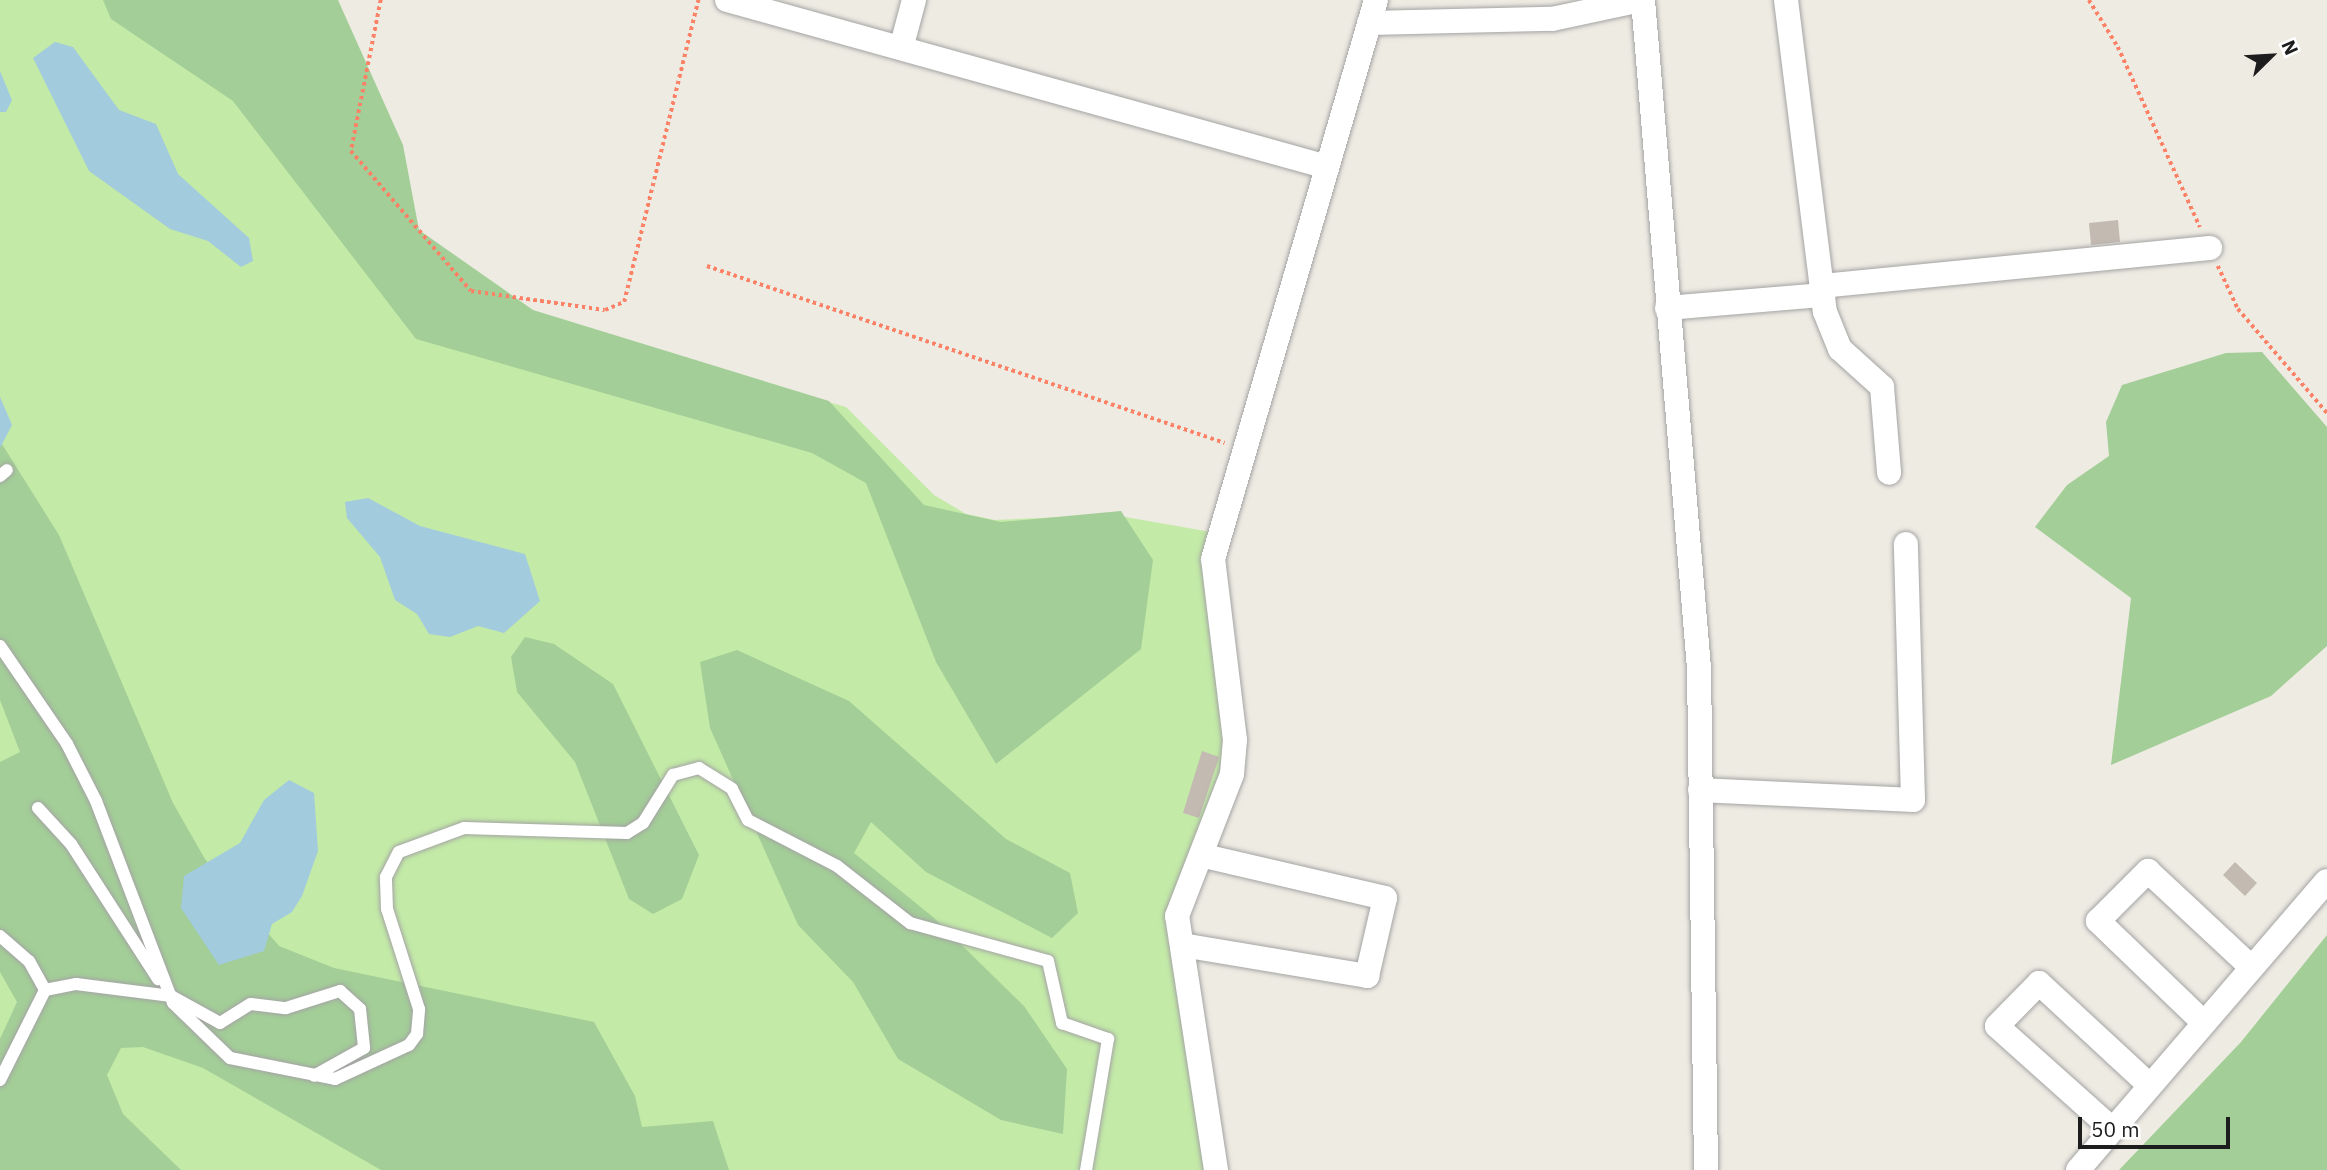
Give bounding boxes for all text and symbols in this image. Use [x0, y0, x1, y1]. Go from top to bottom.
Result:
north arrow [2236, 21, 2306, 91]
text: N [2276, 36, 2304, 59]
scale bar [2082, 1104, 2234, 1148]
text: 50 m [2091, 1115, 2140, 1143]

